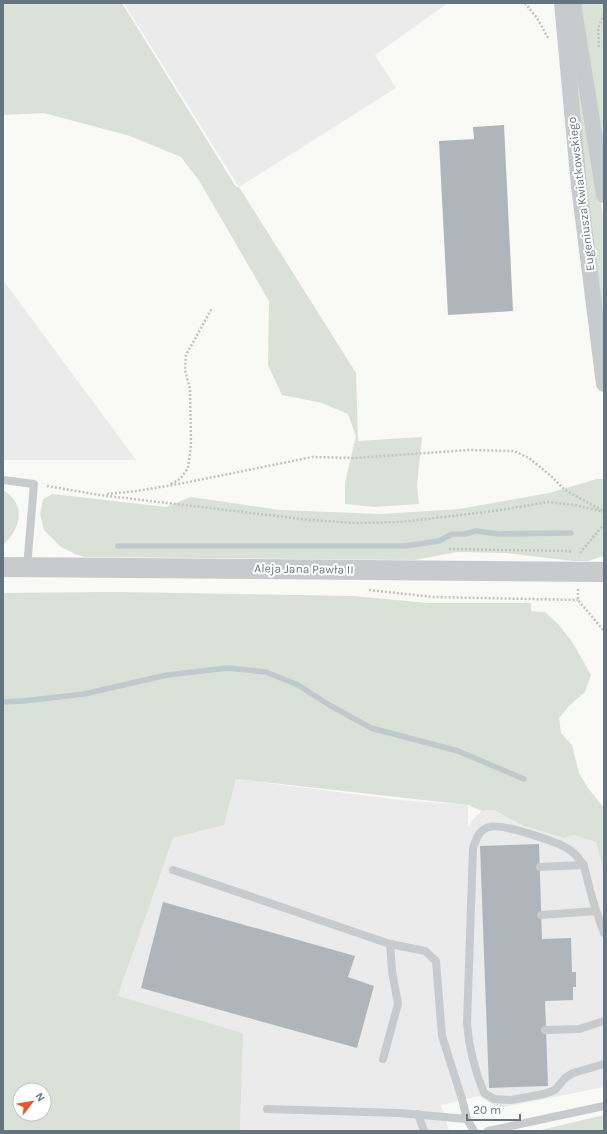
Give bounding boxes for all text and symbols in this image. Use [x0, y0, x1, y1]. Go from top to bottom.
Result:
street label: Eugeniusza Kwiatkowskiego [565, 116, 597, 272]
street label: Aleja Jana Pawła II [254, 561, 354, 577]
north arrow [12, 1082, 52, 1122]
text: N [33, 1090, 48, 1104]
scale bar [467, 1096, 520, 1122]
text: 20 m [473, 1103, 501, 1117]

